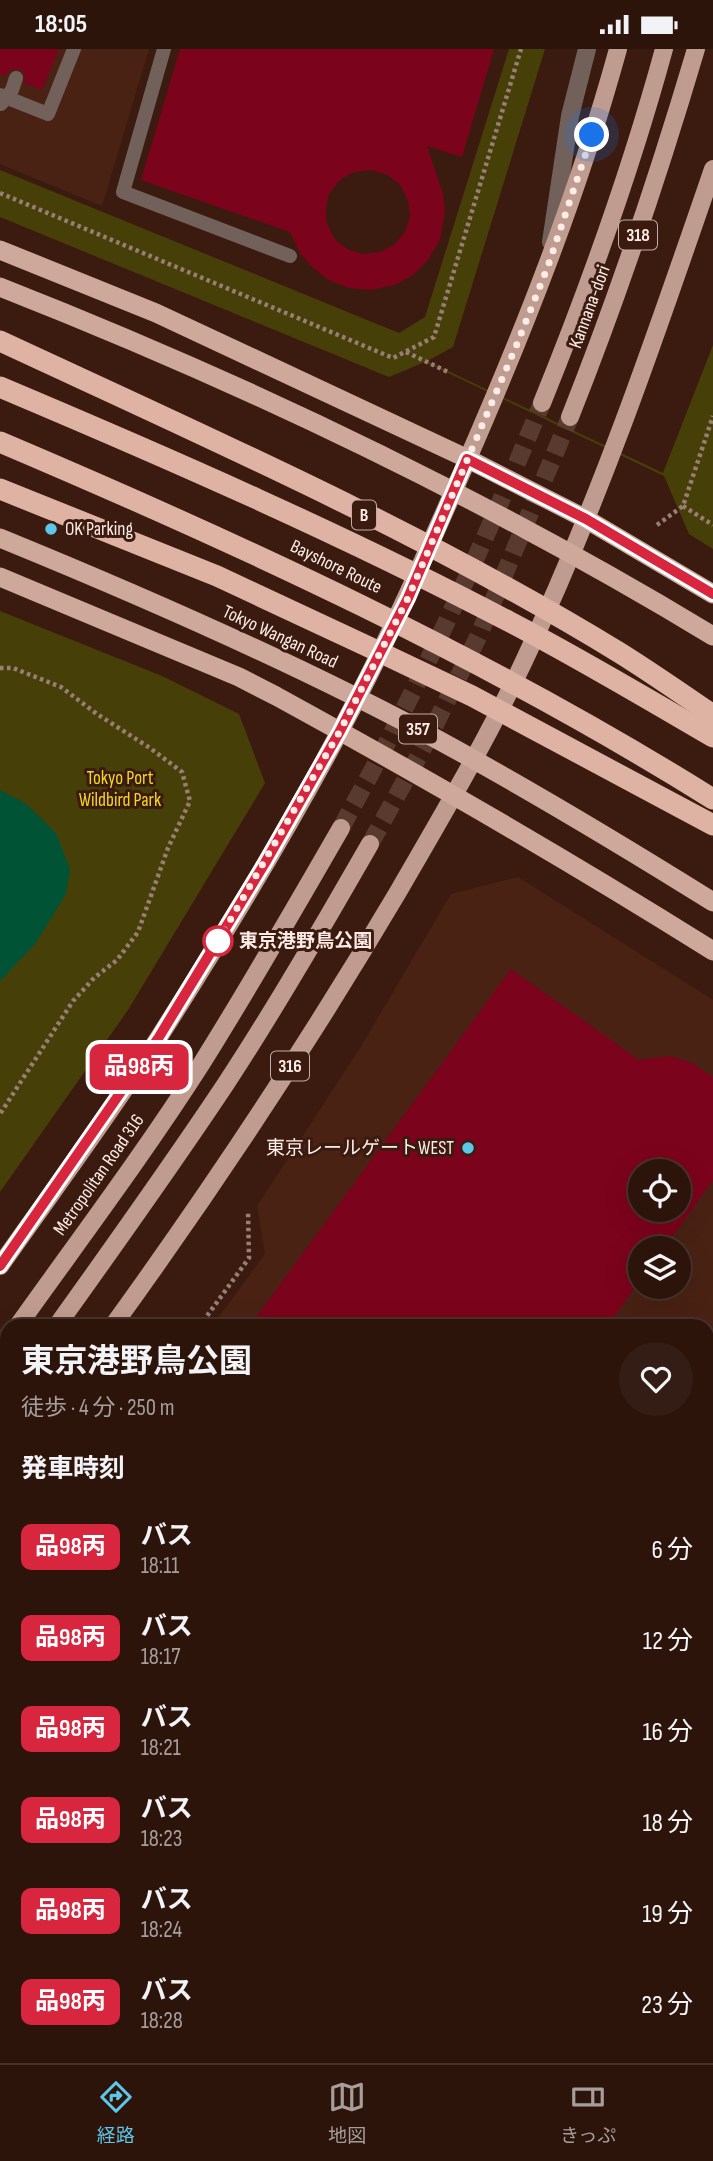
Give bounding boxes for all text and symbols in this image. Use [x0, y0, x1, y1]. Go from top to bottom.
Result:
text: 18:05 [35, 9, 87, 40]
your location [574, 117, 609, 152]
road number: 318 [619, 221, 657, 250]
street label: Kannana-dori [564, 262, 616, 352]
road number: B [352, 501, 376, 529]
place label: OK Parking [65, 518, 133, 541]
marker: OK Parking [43, 521, 59, 537]
street label: Bayshore Route [286, 535, 386, 599]
street label: Tokyo Wangan Road [219, 600, 341, 674]
road number: 357 [399, 715, 437, 743]
park label: Tokyo Port Wildbird Park [79, 767, 162, 812]
marker: 東京港野鳥公園 [203, 926, 233, 956]
place label: 東京港野鳥公園 [239, 930, 372, 953]
line badge: 品98丙 [90, 1044, 188, 1090]
road number: 316 [271, 1051, 309, 1081]
text: 品98丙 [104, 1052, 174, 1081]
street label: Metropolitan Road 316 [49, 1110, 149, 1240]
place label: 東京レールゲートWEST [266, 1137, 454, 1160]
marker: 東京レールゲートWEST [460, 1140, 476, 1156]
map controls [628, 1159, 691, 1299]
button: locate [628, 1159, 691, 1222]
button: layers [628, 1236, 691, 1299]
text: 東京港野鳥公園 [21, 1342, 252, 1382]
button: heart [619, 1342, 693, 1416]
text: 徒歩 · 4 分 · 250 m [21, 1394, 174, 1422]
text: 発車時刻 [21, 1454, 125, 1485]
text: バス [141, 1521, 193, 1552]
text: 品98丙 [35, 1532, 106, 1561]
text: 6 分 [651, 1535, 693, 1566]
text: 18:11 [141, 1552, 179, 1580]
text: バス [141, 1612, 193, 1643]
text: 品98丙 [35, 1623, 106, 1652]
text: 12 分 [643, 1626, 693, 1657]
text: 18:17 [141, 1643, 180, 1671]
text: バス [141, 1703, 193, 1734]
text: 品98丙 [35, 1714, 106, 1743]
text: 16 分 [642, 1717, 693, 1748]
text: 18:21 [141, 1734, 181, 1762]
text: バス [141, 1794, 193, 1825]
text: 品98丙 [35, 1805, 106, 1834]
text: 18 分 [642, 1808, 693, 1839]
text: 18:23 [141, 1825, 182, 1853]
text: バス [141, 1885, 193, 1916]
text: 品98丙 [35, 1896, 106, 1925]
text: 19 分 [642, 1899, 693, 1930]
text: 18:24 [141, 1916, 182, 1944]
text: バス [141, 1976, 193, 2007]
text: 品98丙 [35, 1987, 106, 2016]
text: 23 分 [641, 1990, 693, 2021]
text: 18:28 [141, 2007, 183, 2035]
tab: 経路 [97, 2078, 135, 2148]
tab: 地図 [328, 2078, 366, 2148]
tab: きっぷ [560, 2078, 616, 2148]

